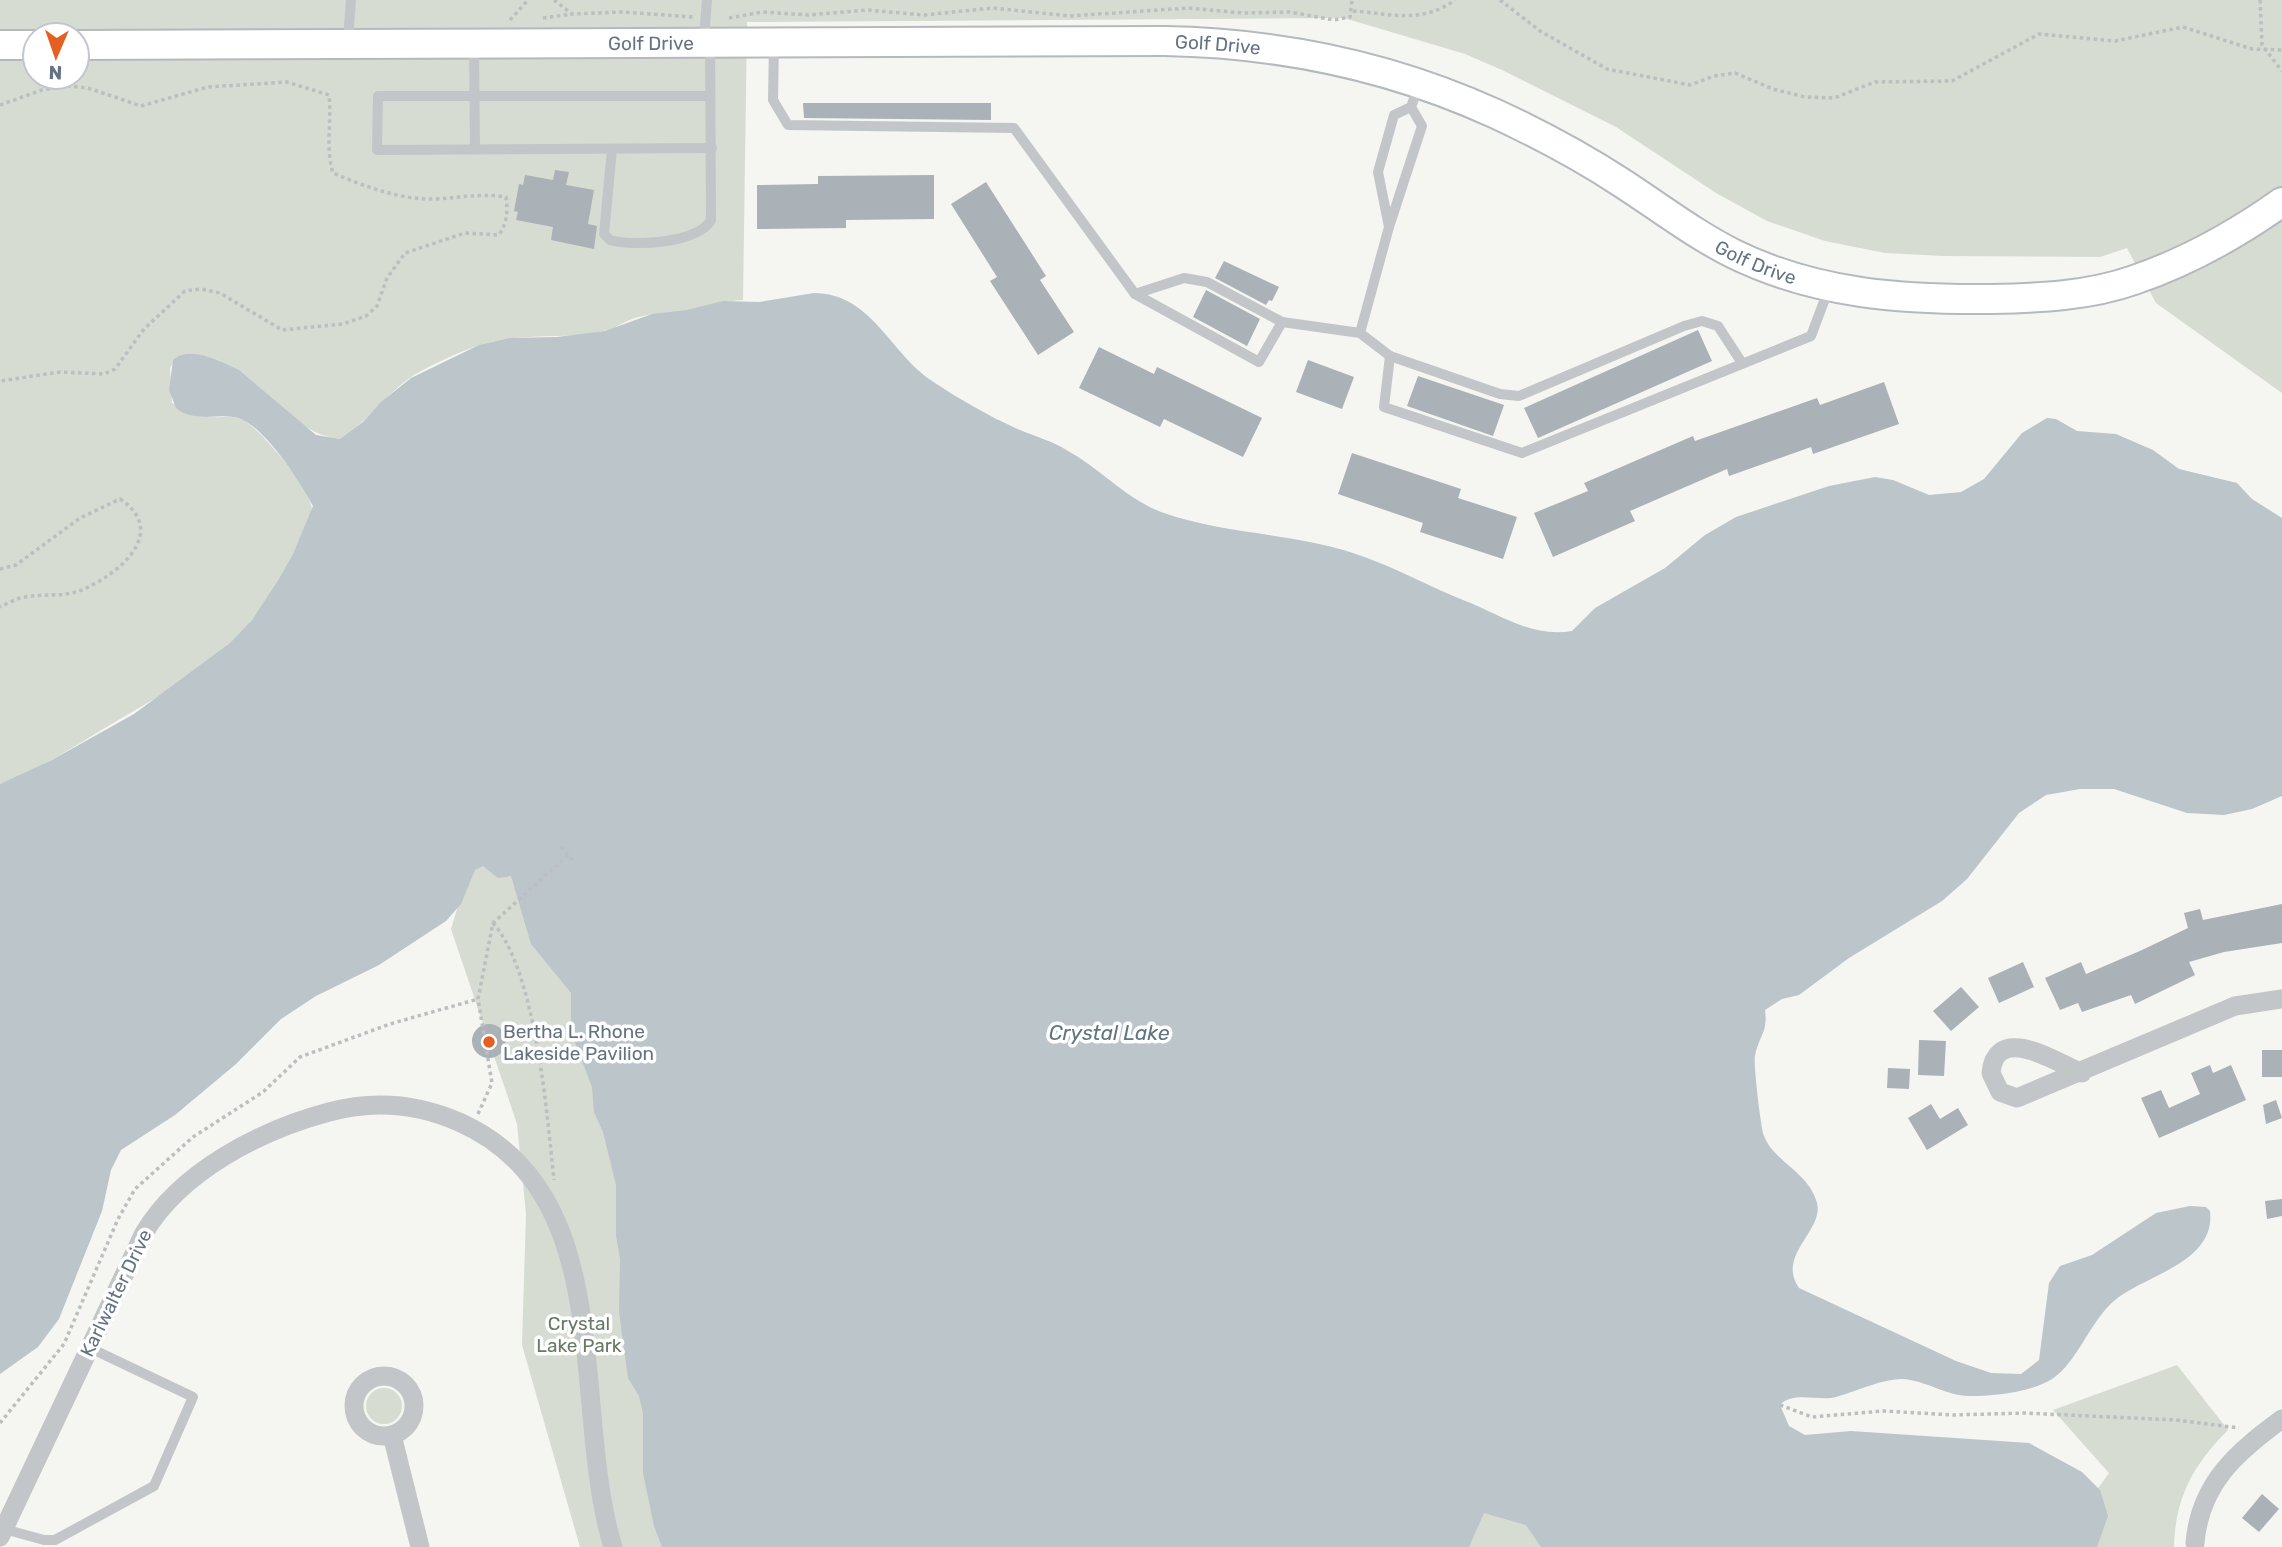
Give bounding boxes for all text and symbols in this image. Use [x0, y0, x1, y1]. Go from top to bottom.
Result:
north arrow [21, 21, 91, 91]
street label: Golf Drive [1175, 30, 1262, 59]
street label: Golf Drive [608, 31, 694, 55]
text: N [48, 61, 63, 84]
street label: Golf Drive [1711, 235, 1799, 289]
place label: Bertha L. Rhone Lakeside Pavilion [503, 1020, 654, 1065]
water label: Crystal Lake [1049, 1020, 1170, 1045]
marker: Bertha L. Rhone Lakeside Pavilion [481, 1034, 497, 1050]
street label: Karlwalter Drive [75, 1226, 157, 1360]
park label: Crystal Lake Park [536, 1312, 622, 1357]

